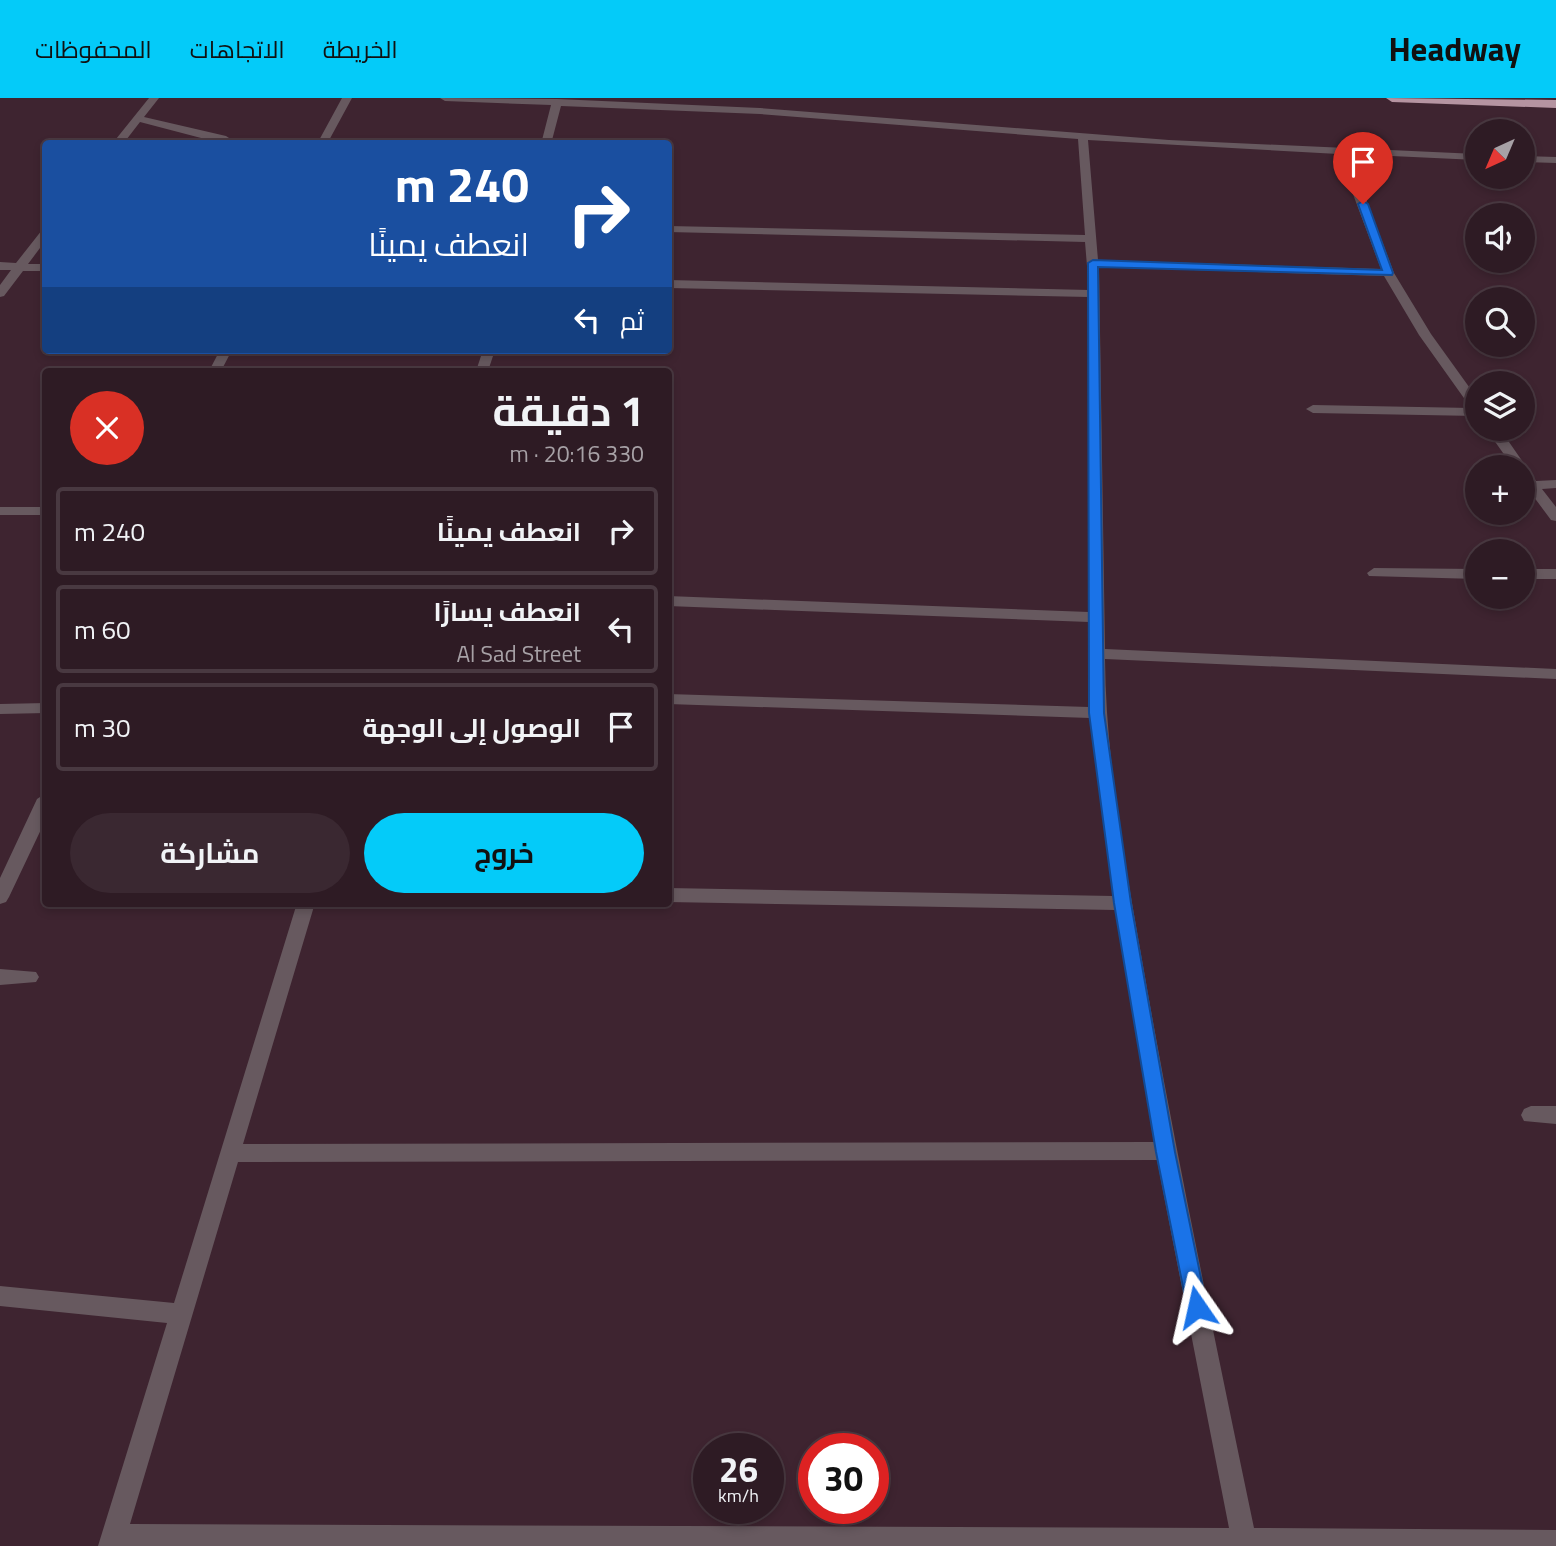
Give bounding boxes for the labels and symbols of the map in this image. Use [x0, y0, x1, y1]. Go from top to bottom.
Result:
north arrow [1465, 119, 1535, 189]
pin [1333, 132, 1393, 204]
position arrow [1160, 1270, 1234, 1344]
speed limit sign: 30 [798, 1433, 889, 1524]

